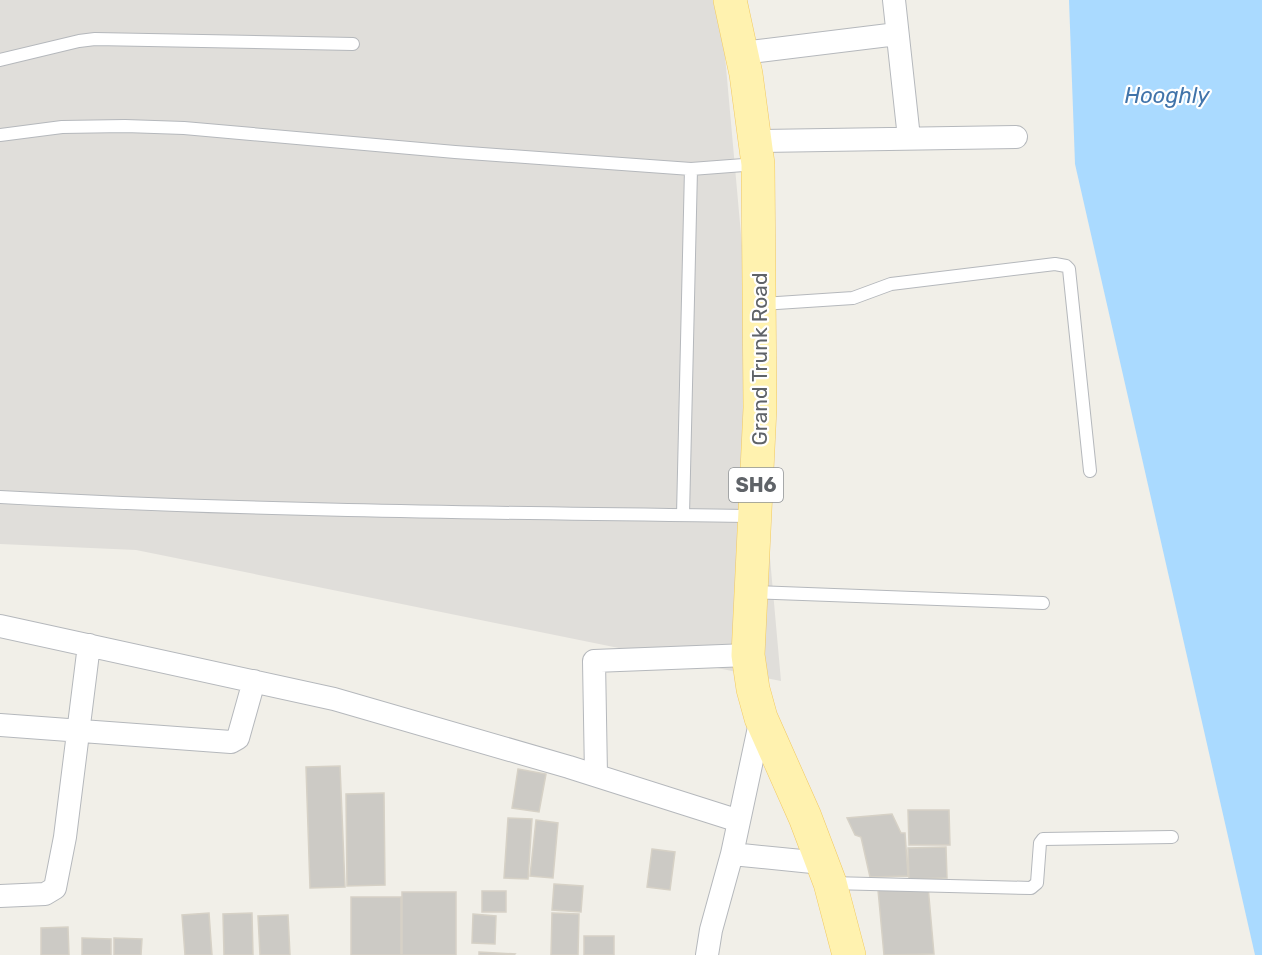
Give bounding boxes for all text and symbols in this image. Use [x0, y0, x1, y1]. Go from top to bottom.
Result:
water label: Hooghly [1125, 82, 1210, 109]
street label: Grand Trunk Road [747, 273, 772, 445]
road number: SH6 [729, 468, 783, 502]

